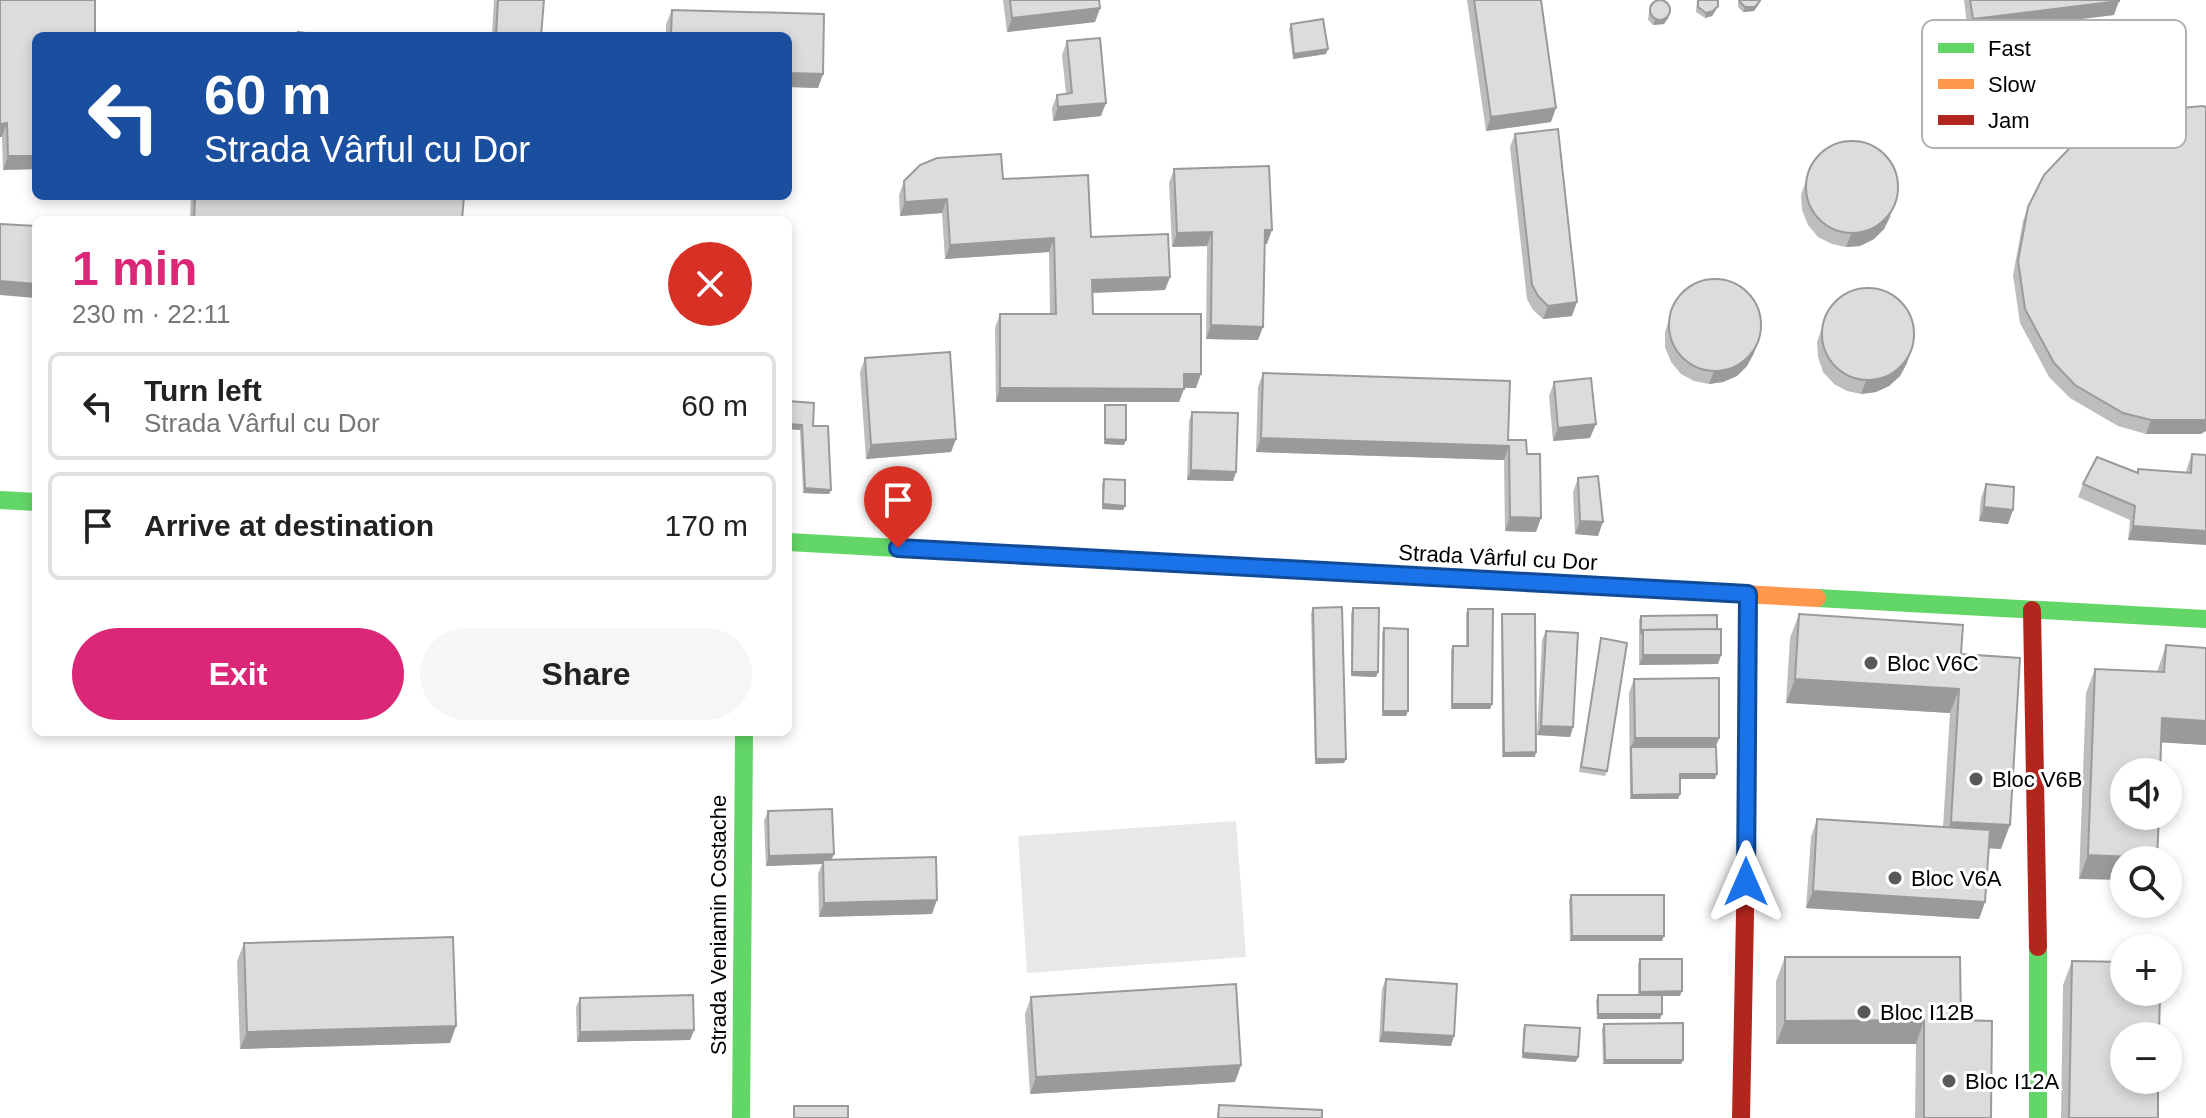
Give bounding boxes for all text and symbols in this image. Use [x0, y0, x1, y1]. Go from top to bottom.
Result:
legend [1922, 20, 2186, 148]
text: Fast [1988, 36, 2031, 61]
text: 60 m [204, 63, 332, 126]
icon: left [72, 64, 176, 168]
text: Slow [1988, 72, 2036, 97]
text: Jam [1988, 108, 2030, 133]
text: Strada Vârful cu Dor [204, 129, 530, 170]
text: 1 min [72, 242, 197, 295]
button: close [668, 242, 752, 326]
text: 230 m · 22:11 [72, 299, 231, 329]
text: Turn left [144, 374, 262, 407]
icon: left [76, 384, 120, 428]
text: 60 m [681, 389, 748, 422]
text: Strada Vârful cu Dor [144, 408, 380, 438]
pin [864, 466, 932, 548]
icon: arrive [876, 478, 920, 522]
icon: arrive [76, 504, 120, 548]
text: Arrive at destination [144, 509, 434, 542]
text: 170 m [665, 509, 748, 542]
street label: Strada Vârful cu Dor [1398, 540, 1598, 575]
button: Exit [72, 628, 404, 720]
button: Share [420, 628, 752, 720]
place label: Bloc V6C [1887, 651, 1979, 676]
marker: Bloc V6C [1862, 654, 1880, 672]
map controls [2110, 758, 2182, 1094]
button: sound [2110, 758, 2182, 830]
place label: Bloc V6B [1992, 767, 2083, 792]
marker: Bloc V6B [1967, 770, 1985, 788]
street label: Strada Veniamin Costache [706, 795, 731, 1055]
position arrow [1704, 840, 1788, 924]
button: search [2110, 846, 2182, 918]
place label: Bloc V6A [1911, 866, 2002, 891]
marker: Bloc V6A [1886, 869, 1904, 887]
button: + [2110, 934, 2182, 1006]
place label: Bloc I12B [1880, 1000, 1974, 1025]
marker: Bloc I12B [1855, 1003, 1873, 1021]
button: − [2110, 1022, 2182, 1094]
place label: Bloc I12A [1965, 1069, 2059, 1094]
marker: Bloc I12A [1940, 1072, 1958, 1090]

